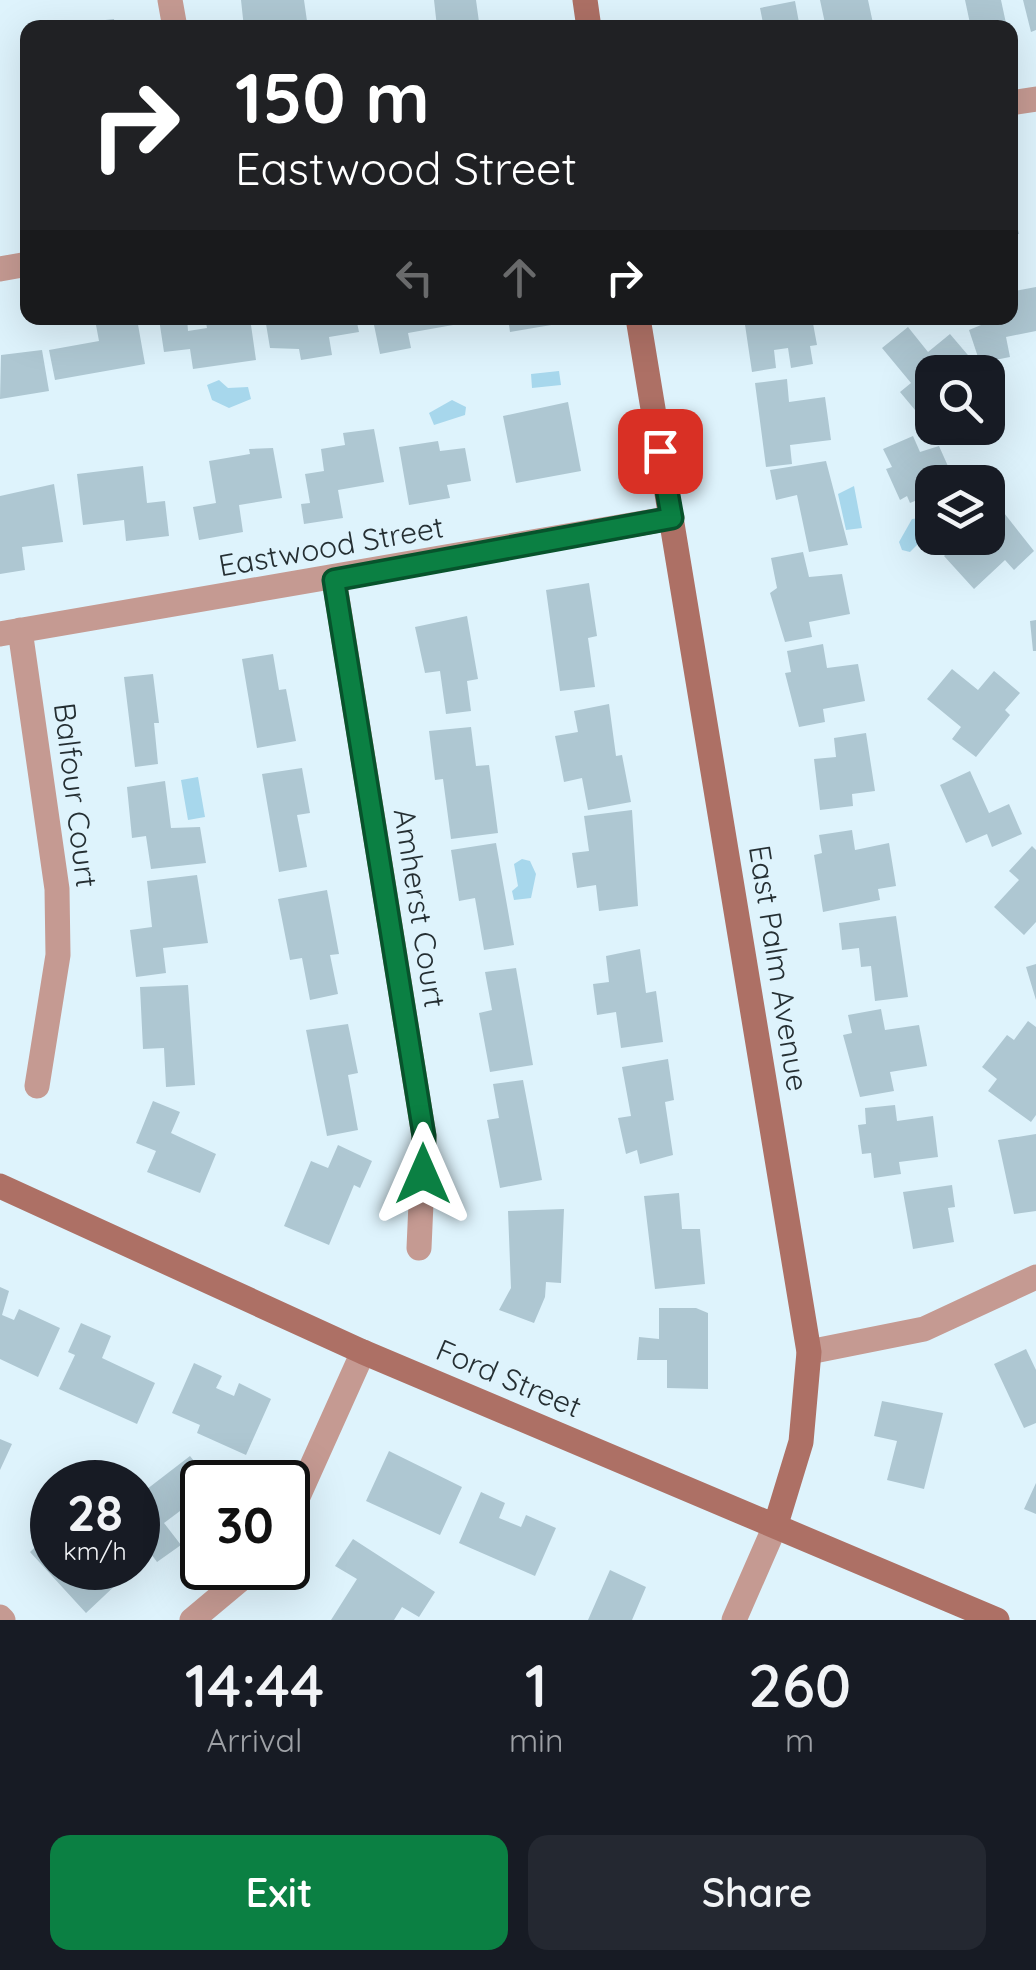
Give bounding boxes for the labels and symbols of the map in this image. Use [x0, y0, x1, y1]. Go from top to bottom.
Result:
pin [618, 409, 703, 494]
street label: Eastwood Street [216, 508, 446, 584]
street label: Balfour Court [46, 701, 106, 889]
street label: Amherst Court [385, 806, 455, 1010]
street label: East Palm Avenue [741, 842, 817, 1094]
position arrow [371, 1122, 475, 1226]
street label: Ford Street [431, 1330, 587, 1426]
speed limit sign: 30 [180, 1460, 310, 1590]

